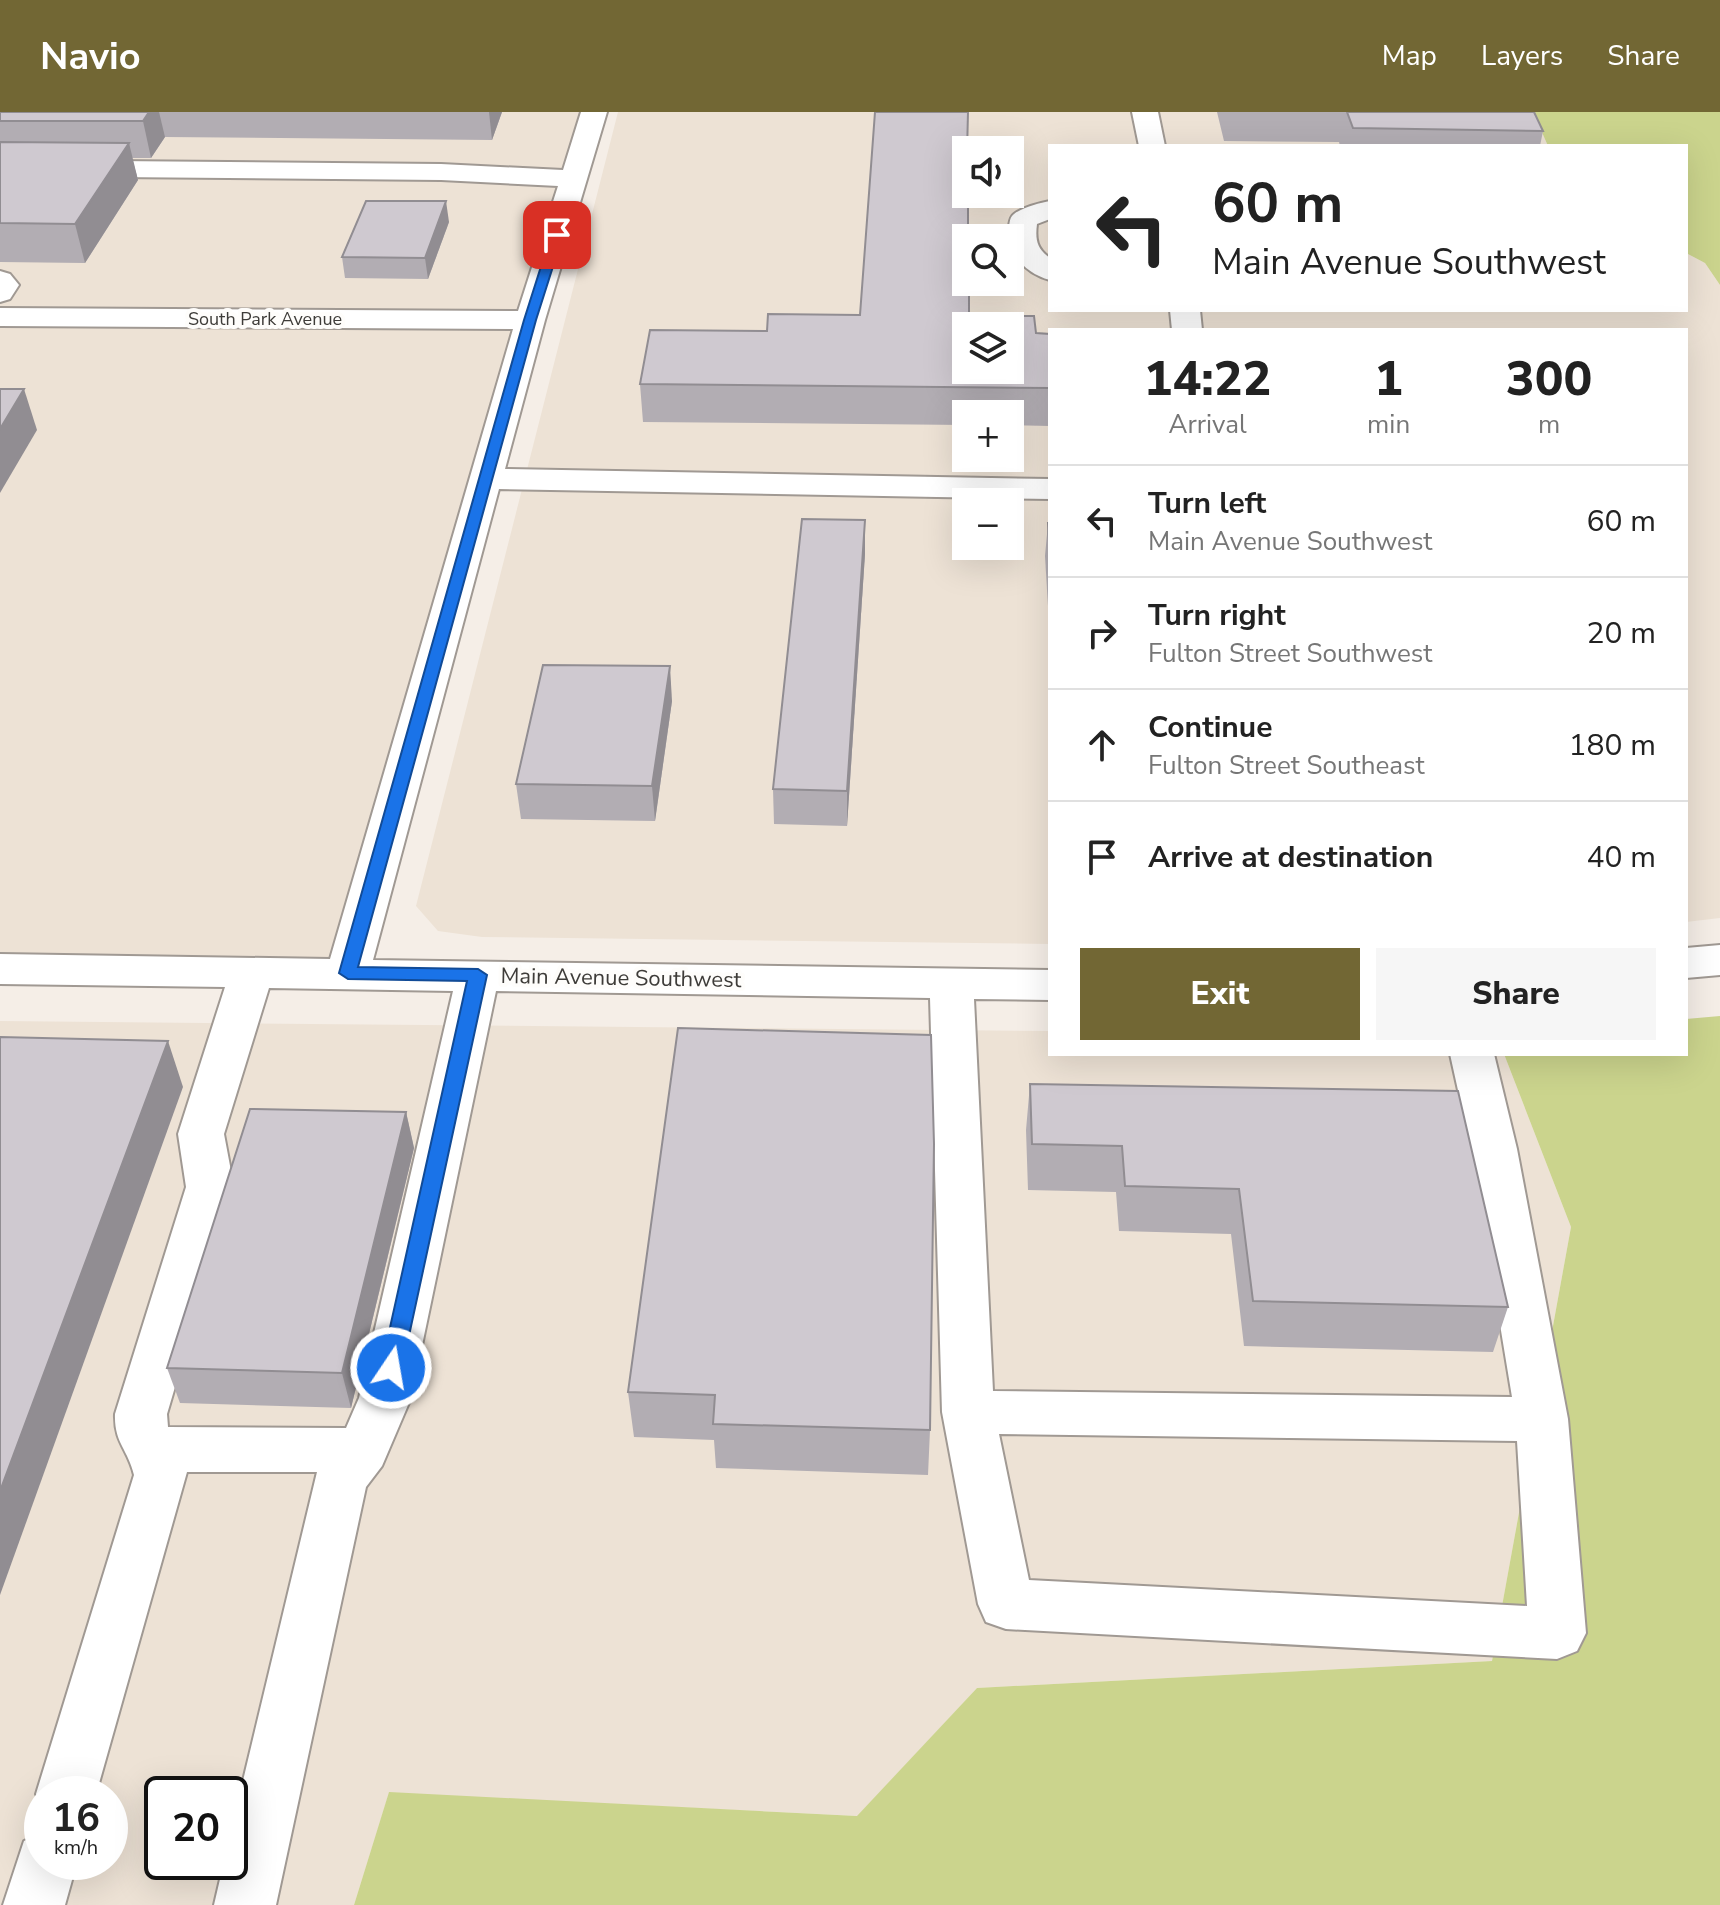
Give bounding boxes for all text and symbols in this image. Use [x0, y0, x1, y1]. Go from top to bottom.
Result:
text: Navio [40, 31, 141, 82]
text: Map [1382, 37, 1437, 75]
text: Layers [1481, 37, 1563, 75]
text: Share [1607, 37, 1680, 75]
map controls [952, 136, 1024, 560]
button: sound [952, 136, 1024, 208]
text: 60 m [1212, 165, 1343, 242]
icon: left [1080, 176, 1184, 280]
pin [523, 201, 591, 269]
icon: arrive [535, 213, 579, 257]
button: search [952, 224, 1024, 296]
text: Main Avenue Southwest [1212, 238, 1606, 287]
street label: South Park Avenue [188, 307, 342, 331]
button: layers [952, 312, 1024, 384]
text: 14:22 [1144, 346, 1271, 412]
text: 1 [1374, 346, 1403, 412]
text: 300 [1506, 346, 1592, 412]
button: + [952, 400, 1024, 472]
text: Arrival [1168, 407, 1247, 442]
text: min [1367, 407, 1410, 442]
text: m [1538, 407, 1560, 442]
text: Turn left [1148, 483, 1266, 524]
button: − [952, 488, 1024, 560]
icon: left [1080, 499, 1124, 543]
text: 60 m [1587, 501, 1656, 542]
text: Main Avenue Southwest [1148, 524, 1432, 559]
text: Turn right [1148, 595, 1286, 636]
icon: right [1080, 611, 1124, 655]
text: 20 m [1587, 613, 1656, 654]
text: Fulton Street Southwest [1148, 636, 1432, 671]
text: Continue [1148, 707, 1273, 748]
icon: ahead [1080, 723, 1124, 767]
text: 180 m [1569, 725, 1656, 766]
text: Fulton Street Southeast [1148, 748, 1425, 783]
icon: arrive [1080, 835, 1124, 879]
text: Arrive at destination [1148, 837, 1433, 878]
text: 40 m [1587, 837, 1656, 878]
button: Exit [1080, 948, 1360, 1040]
button: Share [1376, 948, 1656, 1040]
street label: Main Avenue Southwest [500, 961, 742, 995]
position arrow [349, 1326, 433, 1410]
speed limit sign: 20 [144, 1776, 248, 1880]
text: 16 [52, 1791, 100, 1845]
text: km/h [54, 1834, 98, 1861]

